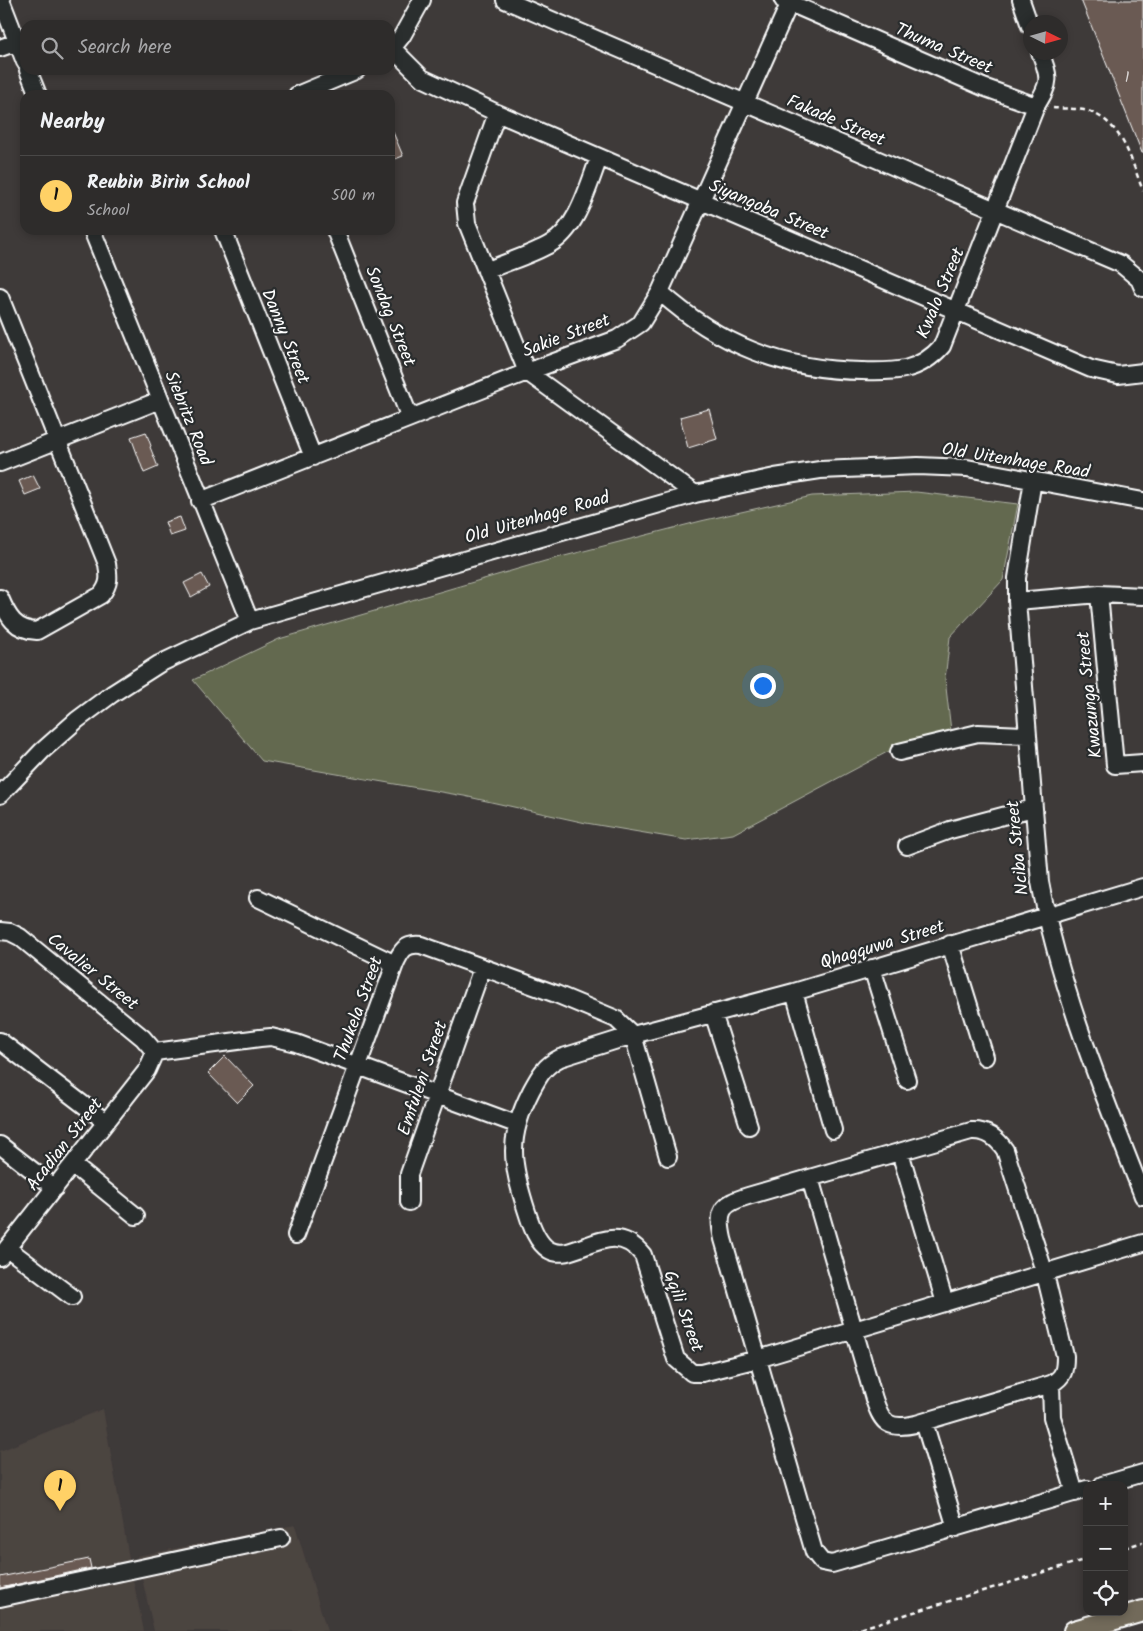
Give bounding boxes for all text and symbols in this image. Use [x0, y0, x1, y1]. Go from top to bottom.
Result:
north arrow [1023, 15, 1068, 60]
street label: Thuma Street [890, 16, 998, 83]
search box [20, 20, 395, 75]
text: Search here [78, 33, 172, 63]
icon: search [38, 34, 66, 62]
house number: 1 [1125, 66, 1130, 90]
street label: Fakade Street [782, 88, 890, 156]
text: Nearby [40, 106, 105, 139]
text: Reubin Birin School [87, 168, 250, 198]
street label: Siyangoba Street [704, 172, 834, 249]
text: 1 [54, 183, 58, 208]
text: 500 m [331, 183, 375, 208]
text: School [87, 198, 130, 223]
street label: Kwalo Street [909, 242, 974, 344]
street label: Sondag Street [356, 262, 423, 372]
street label: Danny Street [252, 285, 317, 390]
street label: Sakie Street [519, 306, 615, 366]
street label: Siebritz Road [155, 367, 220, 471]
street label: Old Uitenhage Road [940, 435, 1093, 488]
street label: Old Uitenhage Road [462, 484, 614, 553]
street label: Kwazunga Street [1069, 629, 1112, 760]
your location [750, 673, 776, 699]
street label: Nciba Street [999, 798, 1038, 897]
street label: Qhagquwa Street [817, 912, 949, 978]
street label: Cavalier Street [40, 926, 145, 1019]
street label: Thukela Street [327, 952, 392, 1066]
street label: Emfuleni Street [390, 1016, 457, 1140]
street label: Acadian Street [19, 1091, 112, 1198]
street label: Gqili Street [654, 1266, 711, 1358]
pin: 1 [44, 1470, 76, 1511]
map controls [1083, 1481, 1128, 1616]
button: + [1083, 1481, 1128, 1526]
button: − [1083, 1526, 1128, 1571]
button: locate [1083, 1571, 1128, 1616]

